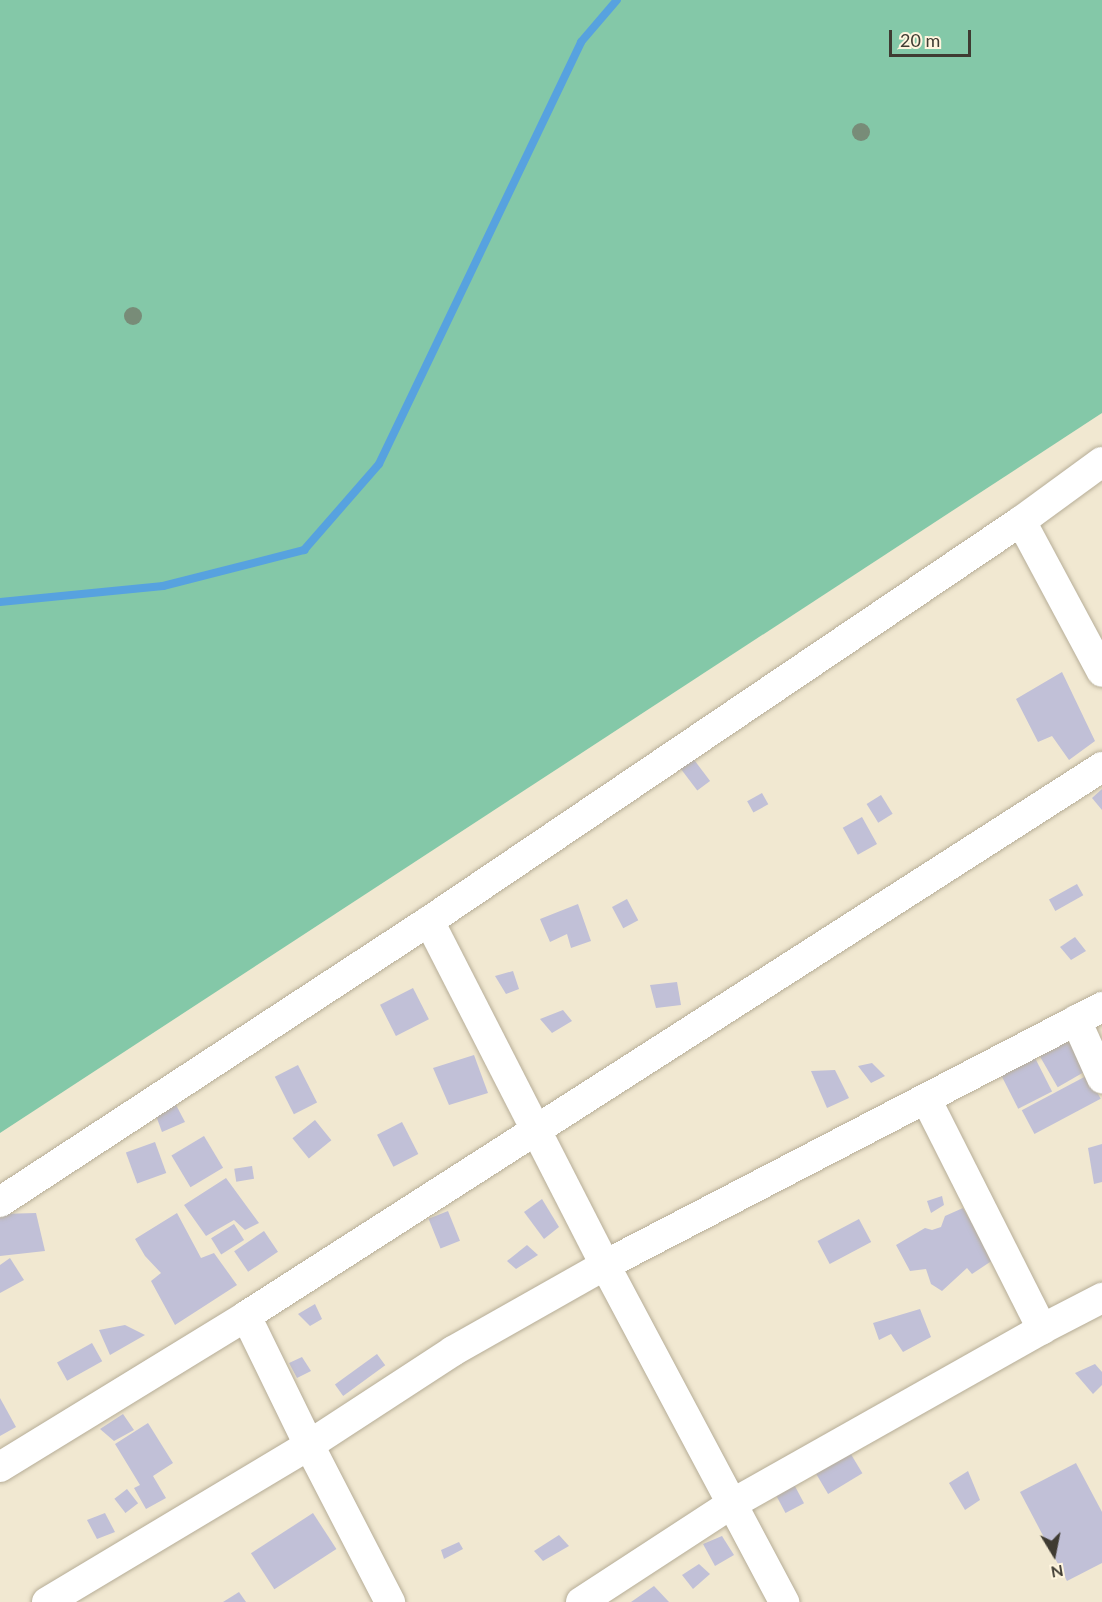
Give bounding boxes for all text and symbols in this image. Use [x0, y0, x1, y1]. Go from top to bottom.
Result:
scale bar [892, 18, 974, 56]
text: 20 m [900, 29, 940, 51]
north arrow [1024, 1524, 1084, 1584]
text: N [1050, 1562, 1065, 1583]

